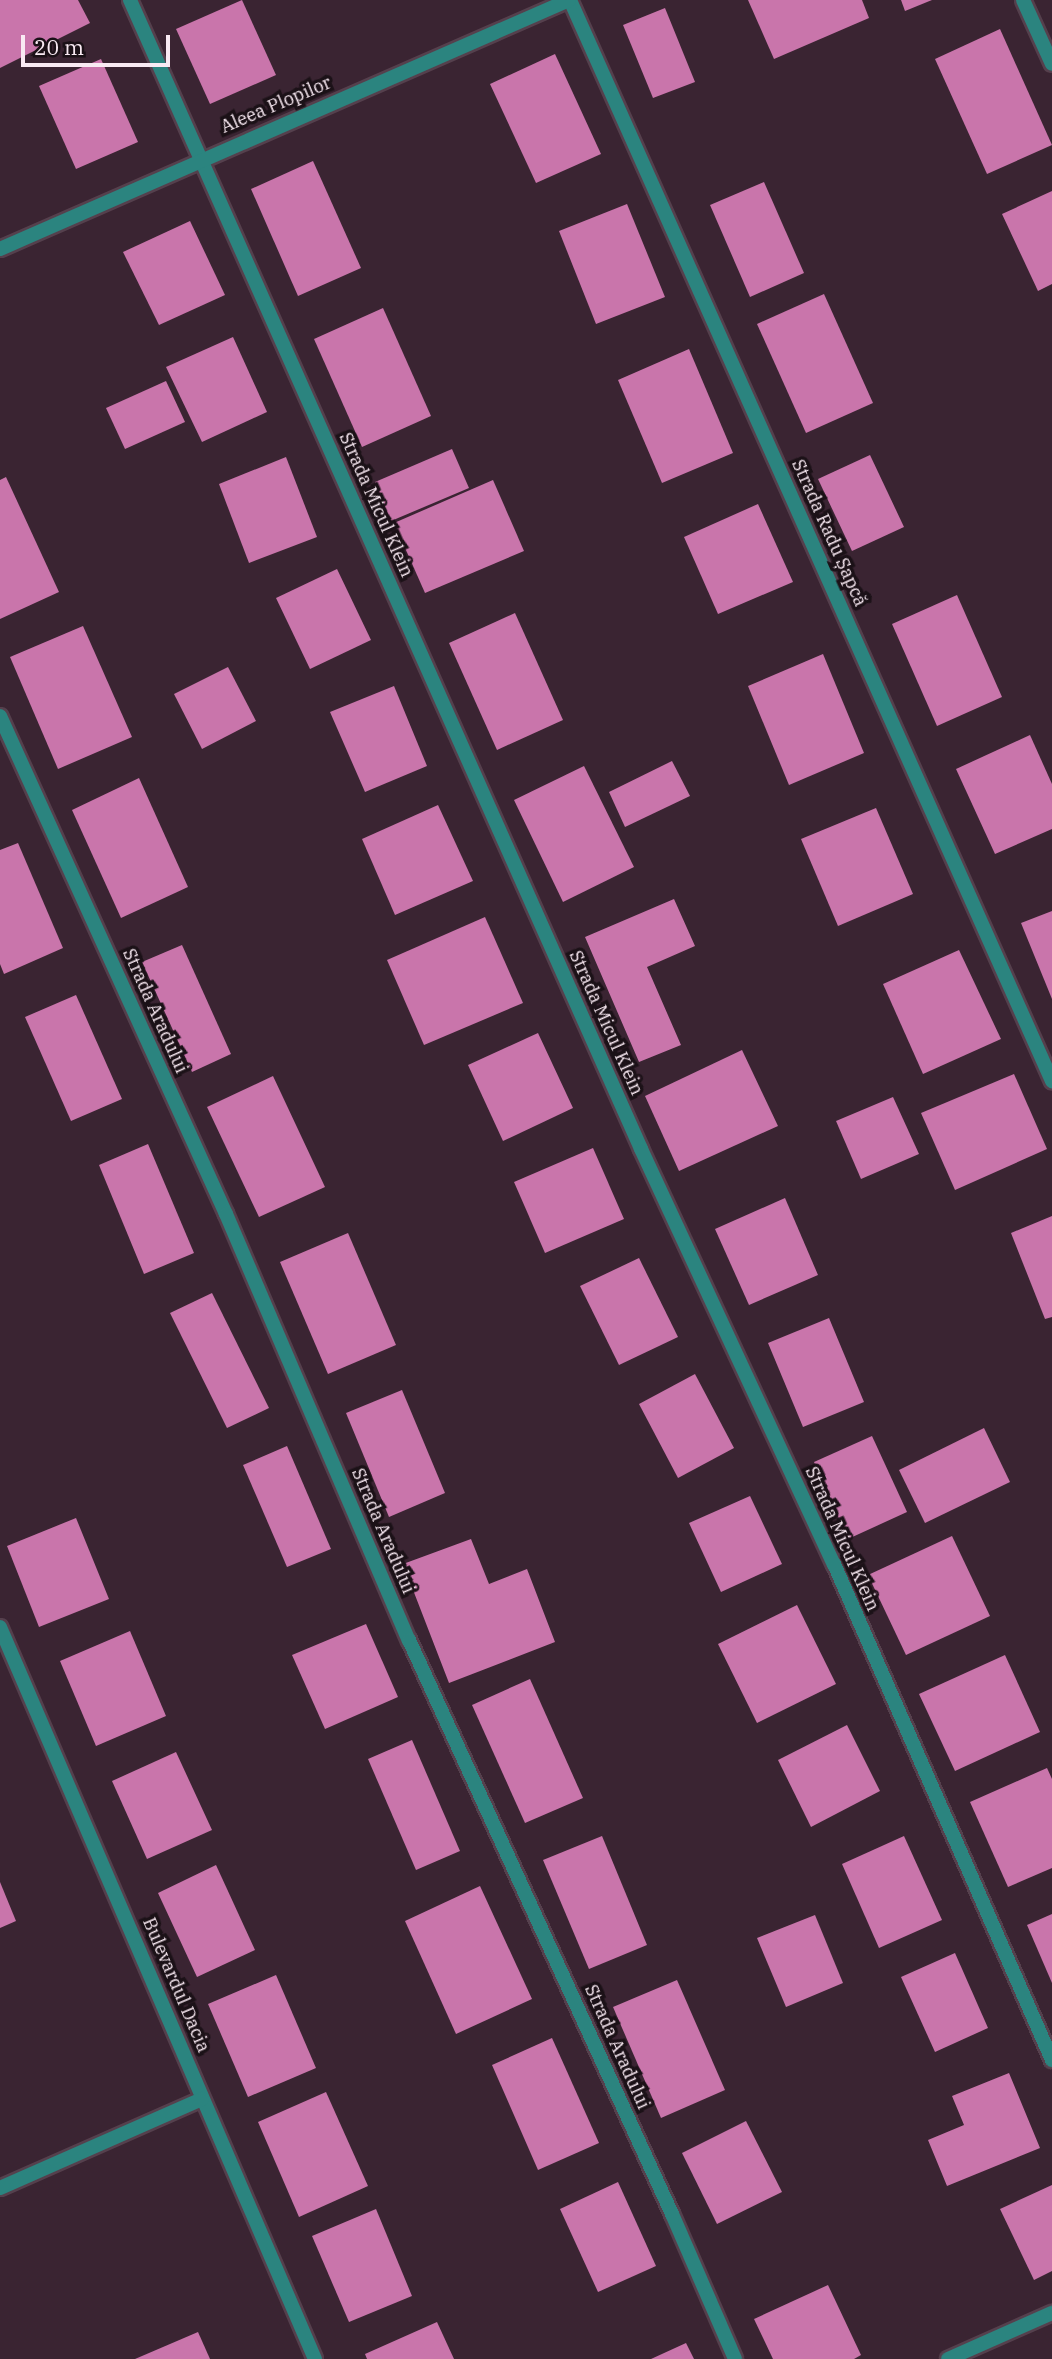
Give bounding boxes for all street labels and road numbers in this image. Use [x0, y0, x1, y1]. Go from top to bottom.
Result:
street label: Aleea Plopilor [217, 72, 335, 138]
street label: Strada Micul Klein [334, 429, 418, 581]
street label: Strada Radu Șapcă [787, 456, 871, 610]
street label: Strada Aradului [118, 945, 192, 1077]
street label: Strada Micul Klein [564, 947, 648, 1099]
street label: Strada Micul Klein [800, 1463, 884, 1615]
street label: Strada Aradului [347, 1465, 419, 1597]
street label: Bulevardul Dacia [138, 1914, 214, 2056]
street label: Strada Aradului [580, 1981, 654, 2113]

